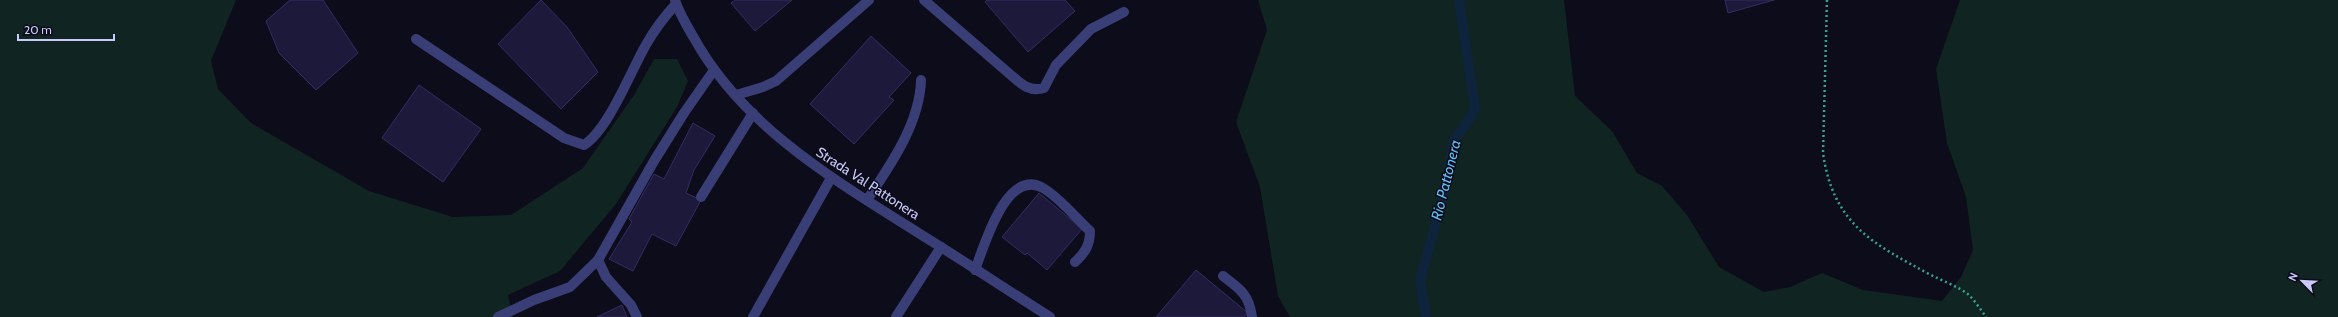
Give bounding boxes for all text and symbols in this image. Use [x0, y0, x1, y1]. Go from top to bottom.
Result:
scale bar [18, 16, 114, 42]
text: 20 m [24, 22, 52, 37]
water label: Rio Pattonera [1427, 138, 1465, 222]
street label: Strada Val Pattonera [813, 143, 923, 223]
north arrow [2282, 261, 2322, 301]
text: N [2285, 271, 2301, 283]

